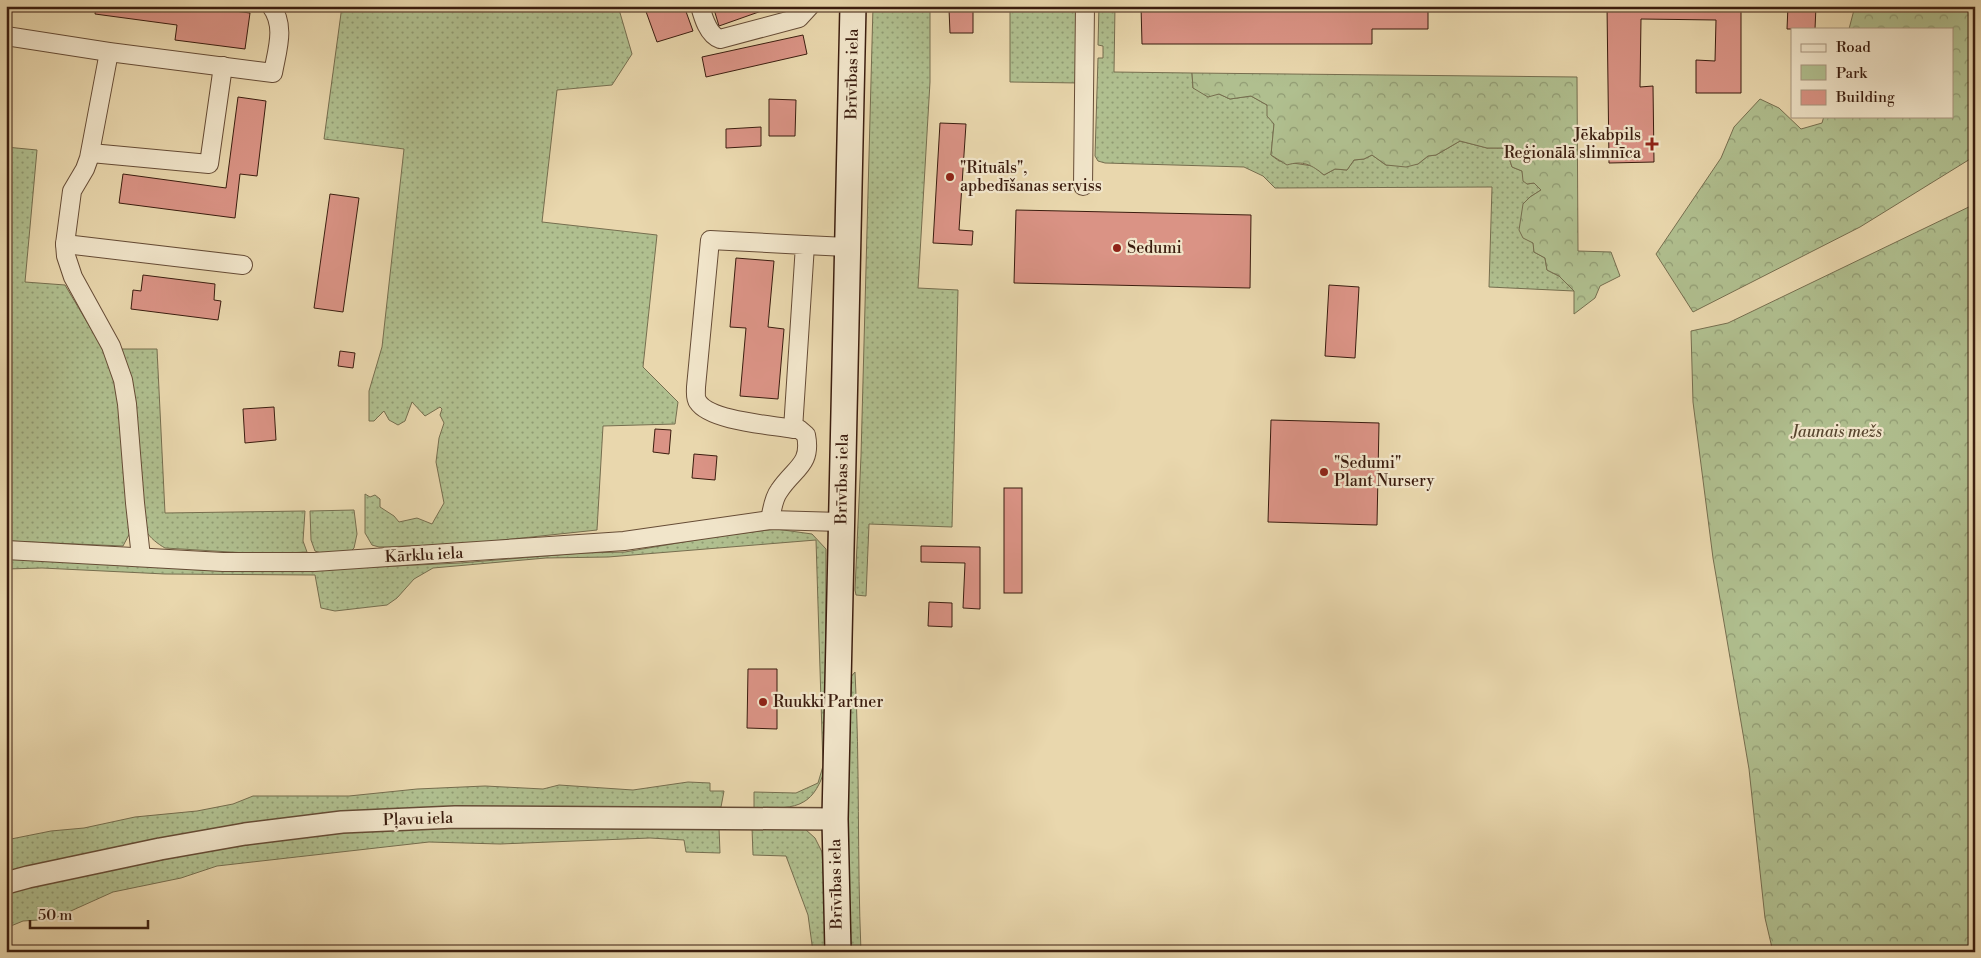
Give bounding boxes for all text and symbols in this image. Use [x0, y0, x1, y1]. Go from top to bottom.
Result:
street label: Brīvības iela [841, 28, 863, 121]
legend [1791, 28, 1954, 118]
text: Road [1836, 38, 1871, 57]
text: Park [1836, 64, 1868, 83]
text: Building [1835, 88, 1895, 107]
place label: Jēkabpils Reģionālā slimnīca [1504, 125, 1642, 163]
marker: Jēkabpils Reģionālā slimnīca [1645, 137, 1659, 151]
place label: "Rituāls", apbedīšanas serviss [960, 158, 1102, 196]
marker: "Rituāls", apbedīšanas serviss [944, 171, 956, 183]
place label: Sedumi [1127, 238, 1182, 258]
marker: Sedumi [1111, 242, 1123, 254]
park label: Jaunais mežs [1790, 422, 1882, 442]
street label: Brīvības iela [831, 433, 853, 526]
place label: "Sedumi" Plant Nursery [1334, 453, 1435, 491]
marker: "Sedumi" Plant Nursery [1318, 466, 1330, 478]
street label: Kārklu iela [384, 543, 465, 567]
place label: Ruukki Partner [773, 692, 883, 712]
marker: Ruukki Partner [757, 696, 769, 708]
street label: Pļavu iela [383, 808, 454, 830]
street label: Brīvības iela [825, 838, 847, 931]
scale bar [30, 898, 148, 930]
text: 50 m [38, 906, 72, 925]

